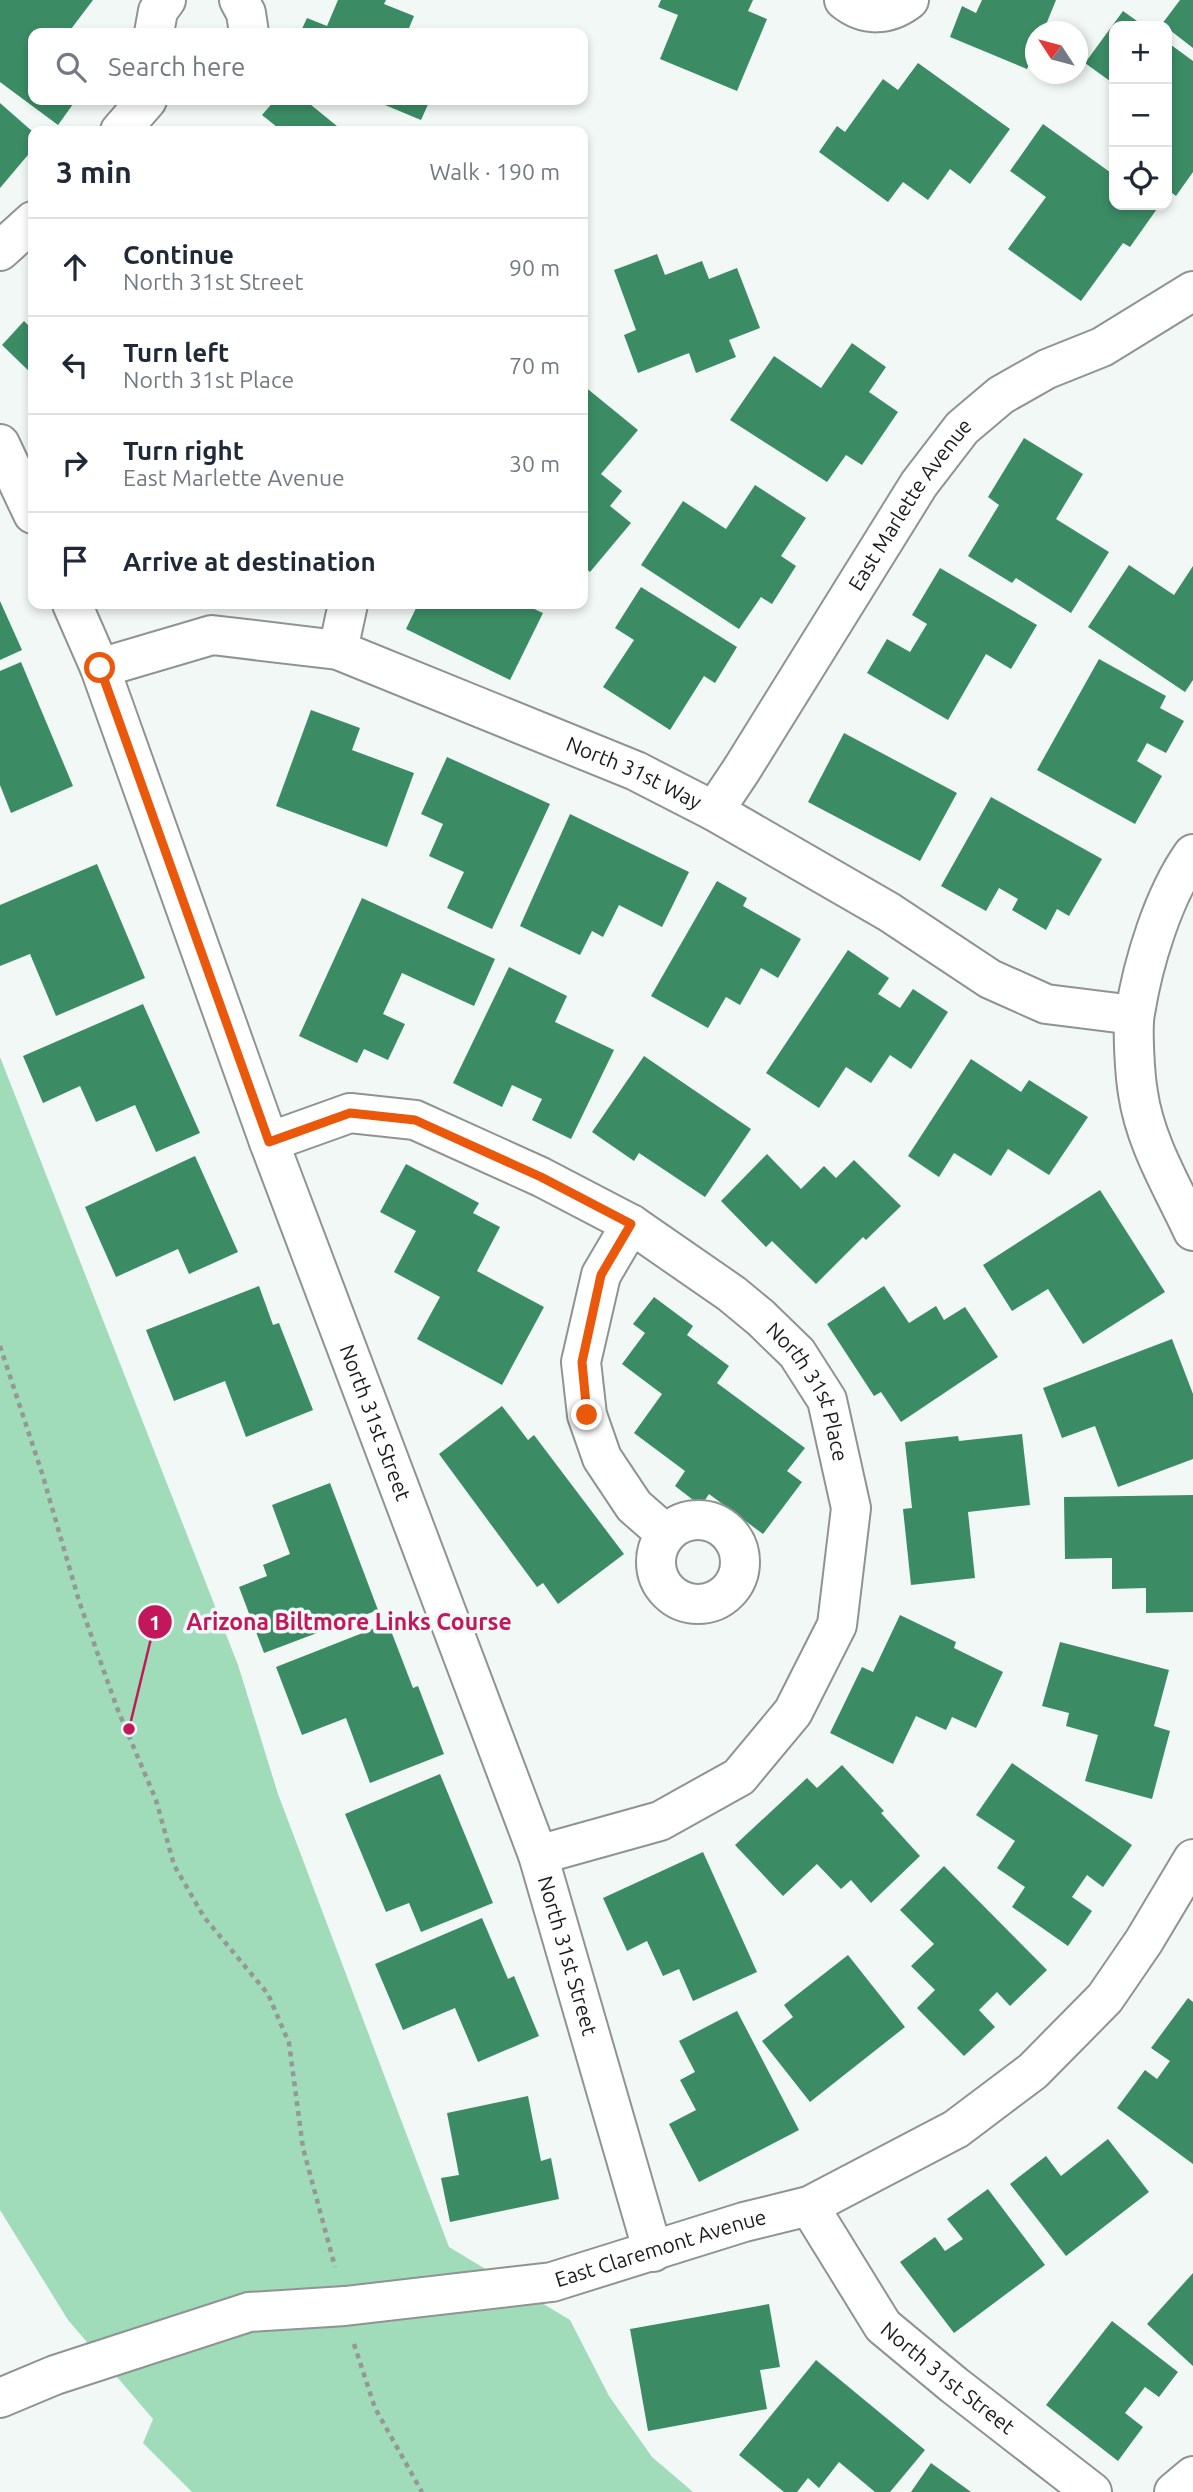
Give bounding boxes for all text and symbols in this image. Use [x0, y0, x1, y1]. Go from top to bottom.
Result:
north arrow [1025, 21, 1088, 84]
map controls [1109, 21, 1172, 210]
button: + [1109, 21, 1172, 84]
search box [28, 28, 588, 105]
icon: search [52, 48, 90, 86]
text: Search here [108, 52, 245, 81]
button: − [1109, 84, 1172, 147]
button: locate [1109, 147, 1172, 210]
text: 3 min [56, 155, 132, 189]
text: Walk · 190 m [429, 159, 560, 184]
text: Continue [123, 240, 234, 269]
icon: ahead [56, 248, 94, 286]
text: 90 m [509, 255, 560, 280]
text: North 31st Street [123, 269, 303, 294]
text: Turn left [123, 338, 229, 367]
icon: left [56, 346, 94, 384]
text: 70 m [509, 353, 560, 378]
text: North 31st Place [123, 367, 294, 392]
street label: East Marlette Avenue [843, 412, 976, 595]
text: Turn right [123, 436, 244, 465]
icon: right [56, 444, 94, 482]
text: 30 m [509, 451, 560, 476]
text: East Marlette Avenue [123, 465, 345, 490]
icon: arrive [56, 542, 94, 580]
text: Arrive at destination [123, 547, 376, 576]
route start [84, 652, 115, 683]
street label: North 31st Way [563, 731, 706, 814]
street label: North 31st Place [762, 1317, 853, 1463]
street label: North 31st Street [335, 1341, 416, 1504]
route end [571, 1399, 602, 1430]
callout: Arizona Biltmore Links Course [138, 1600, 526, 1644]
text: Arizona Biltmore Links Course [186, 1609, 512, 1634]
text: 1 [149, 1610, 161, 1634]
street label: North 31st Street [534, 1873, 603, 2038]
street label: East Claremont Avenue [552, 2204, 769, 2291]
street label: North 31st Street [876, 2316, 1020, 2439]

